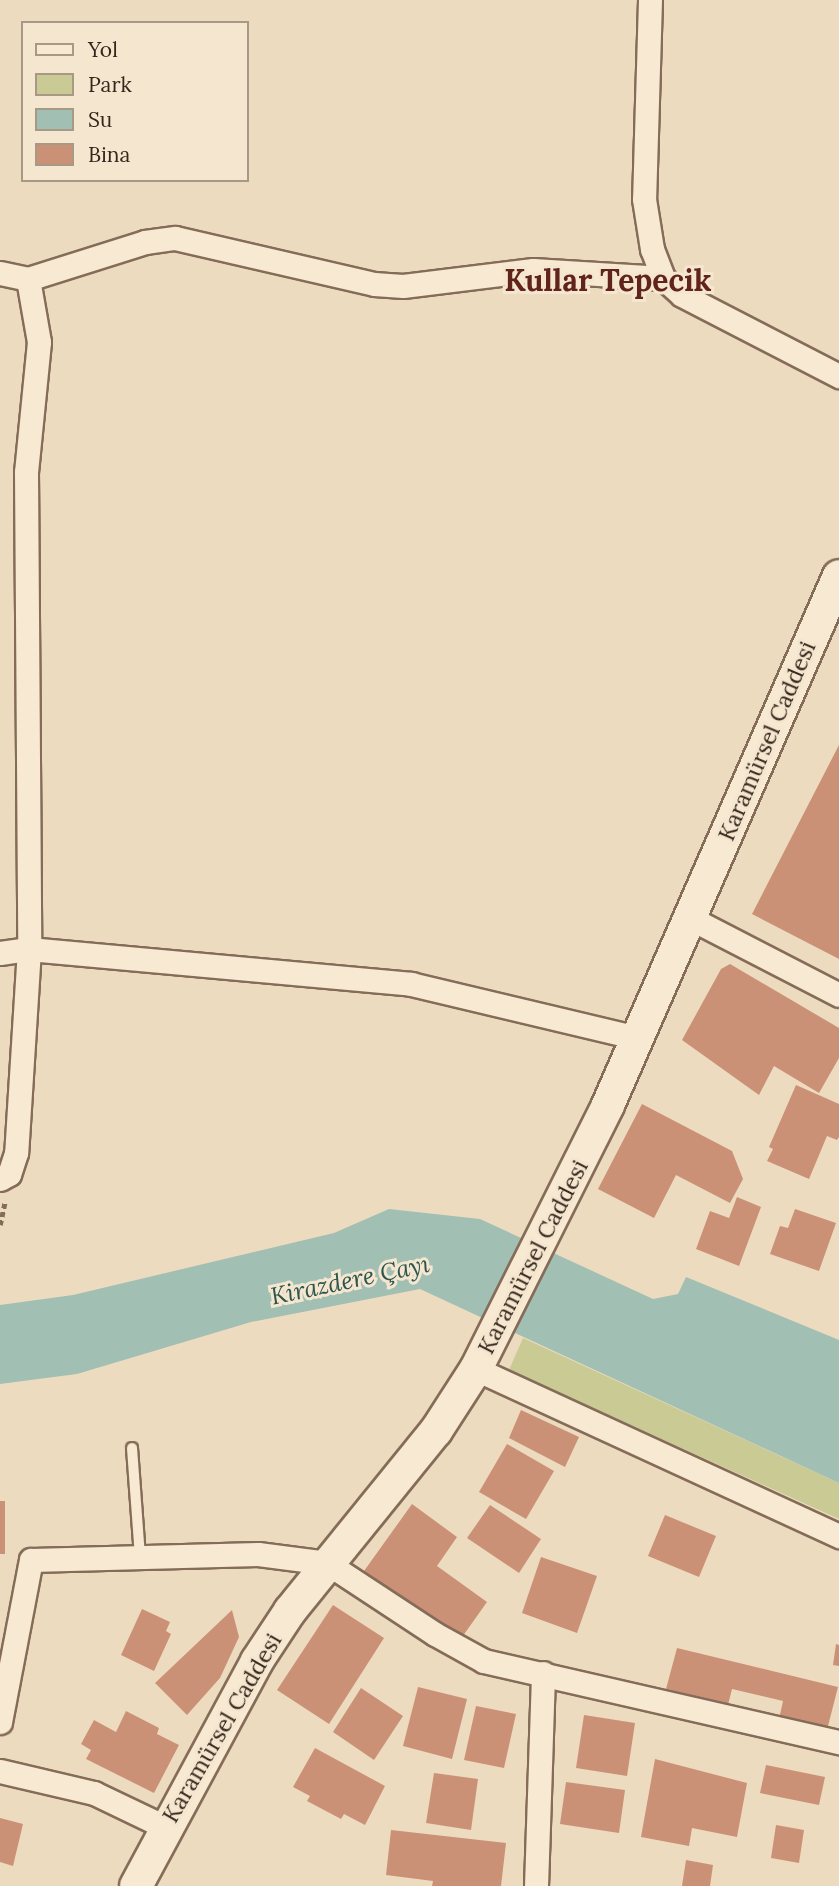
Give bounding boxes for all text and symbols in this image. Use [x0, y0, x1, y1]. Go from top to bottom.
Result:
legend [21, 21, 248, 182]
text: Yol [88, 36, 118, 63]
text: Park [88, 71, 132, 98]
text: Su [88, 106, 112, 133]
text: Bina [88, 141, 130, 168]
district label: Kullar Tepecik [504, 262, 712, 298]
street label: Karamürsel Caddesi [712, 637, 822, 845]
street label: Karamürsel Caddesi [472, 1155, 594, 1359]
water label: Kirazdere Çayı [268, 1249, 432, 1311]
street label: Karamürsel Caddesi [157, 1628, 287, 1828]

